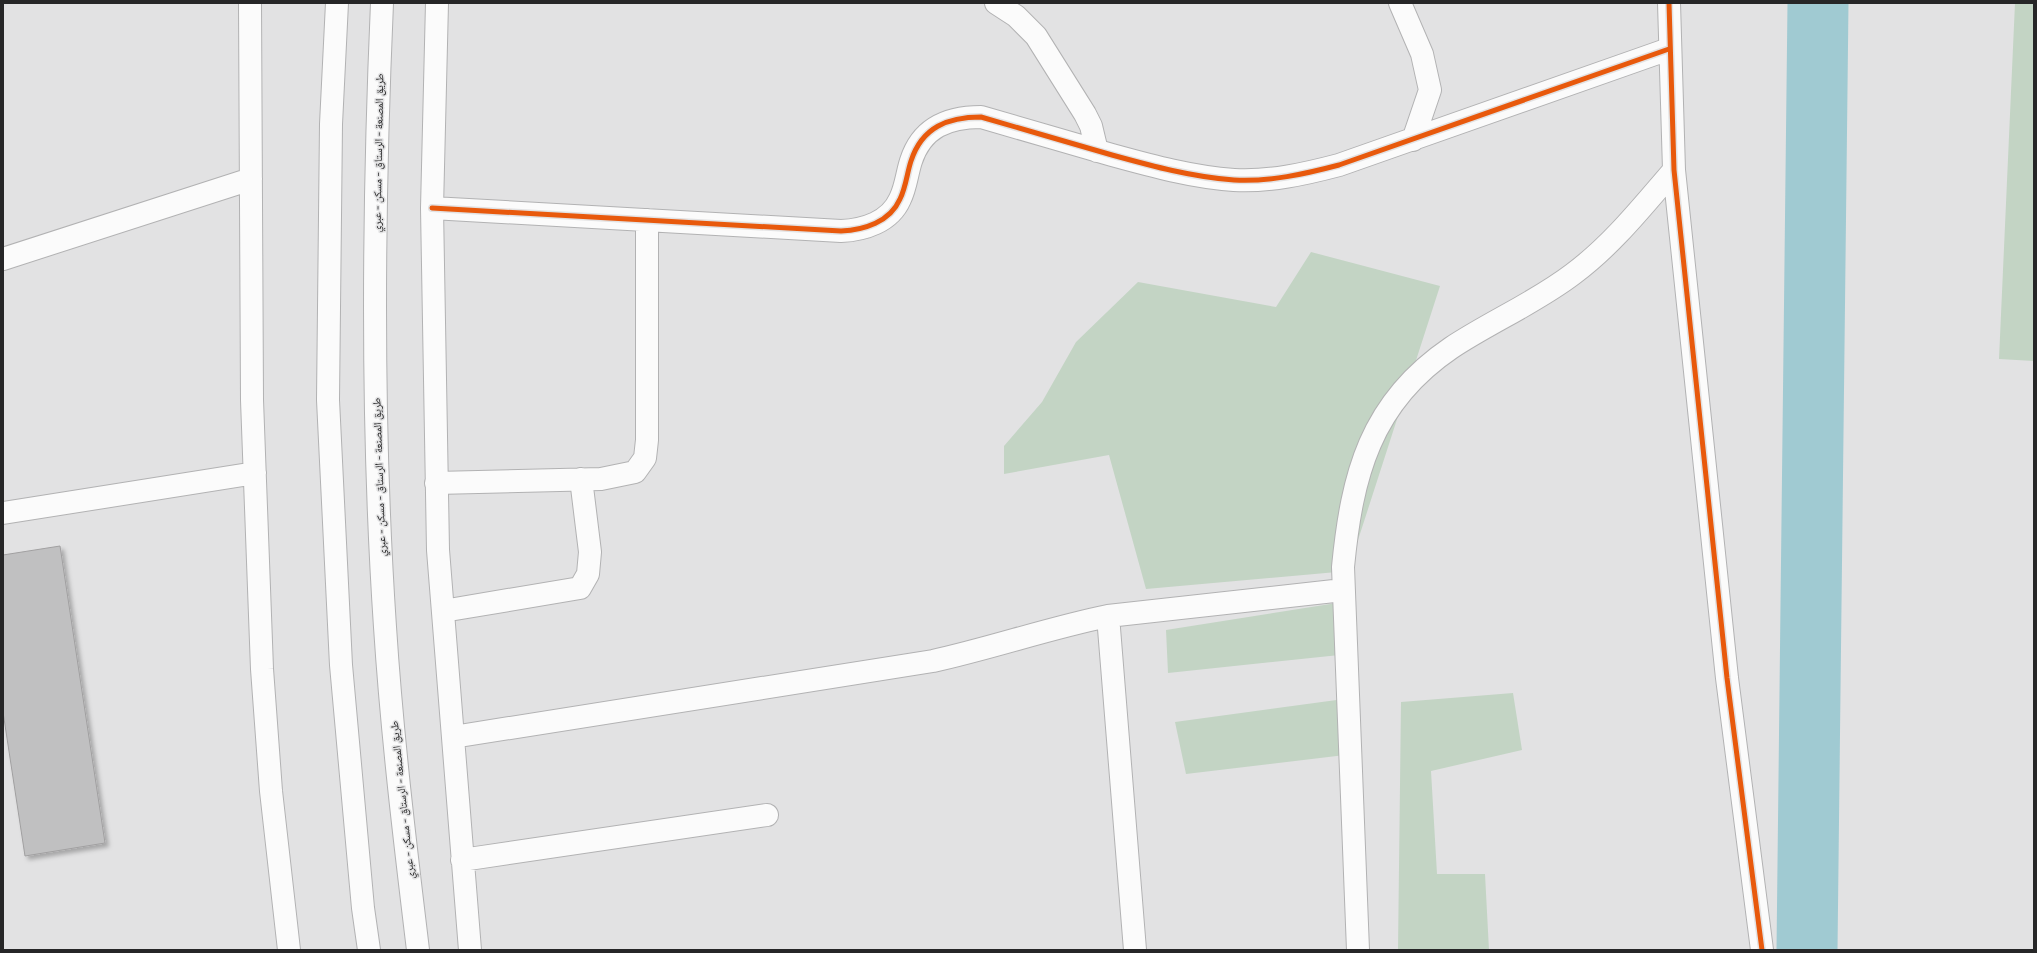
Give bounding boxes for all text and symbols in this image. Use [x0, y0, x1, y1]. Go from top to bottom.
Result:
street label: طريق المصنعة - الرستاق - مسكن - عبري [369, 73, 388, 233]
street label: طريق المصنعة - الرستاق - مسكن - عبري [368, 397, 391, 557]
street label: طريق المصنعة - الرستاق - مسكن - عبري [386, 720, 419, 880]

